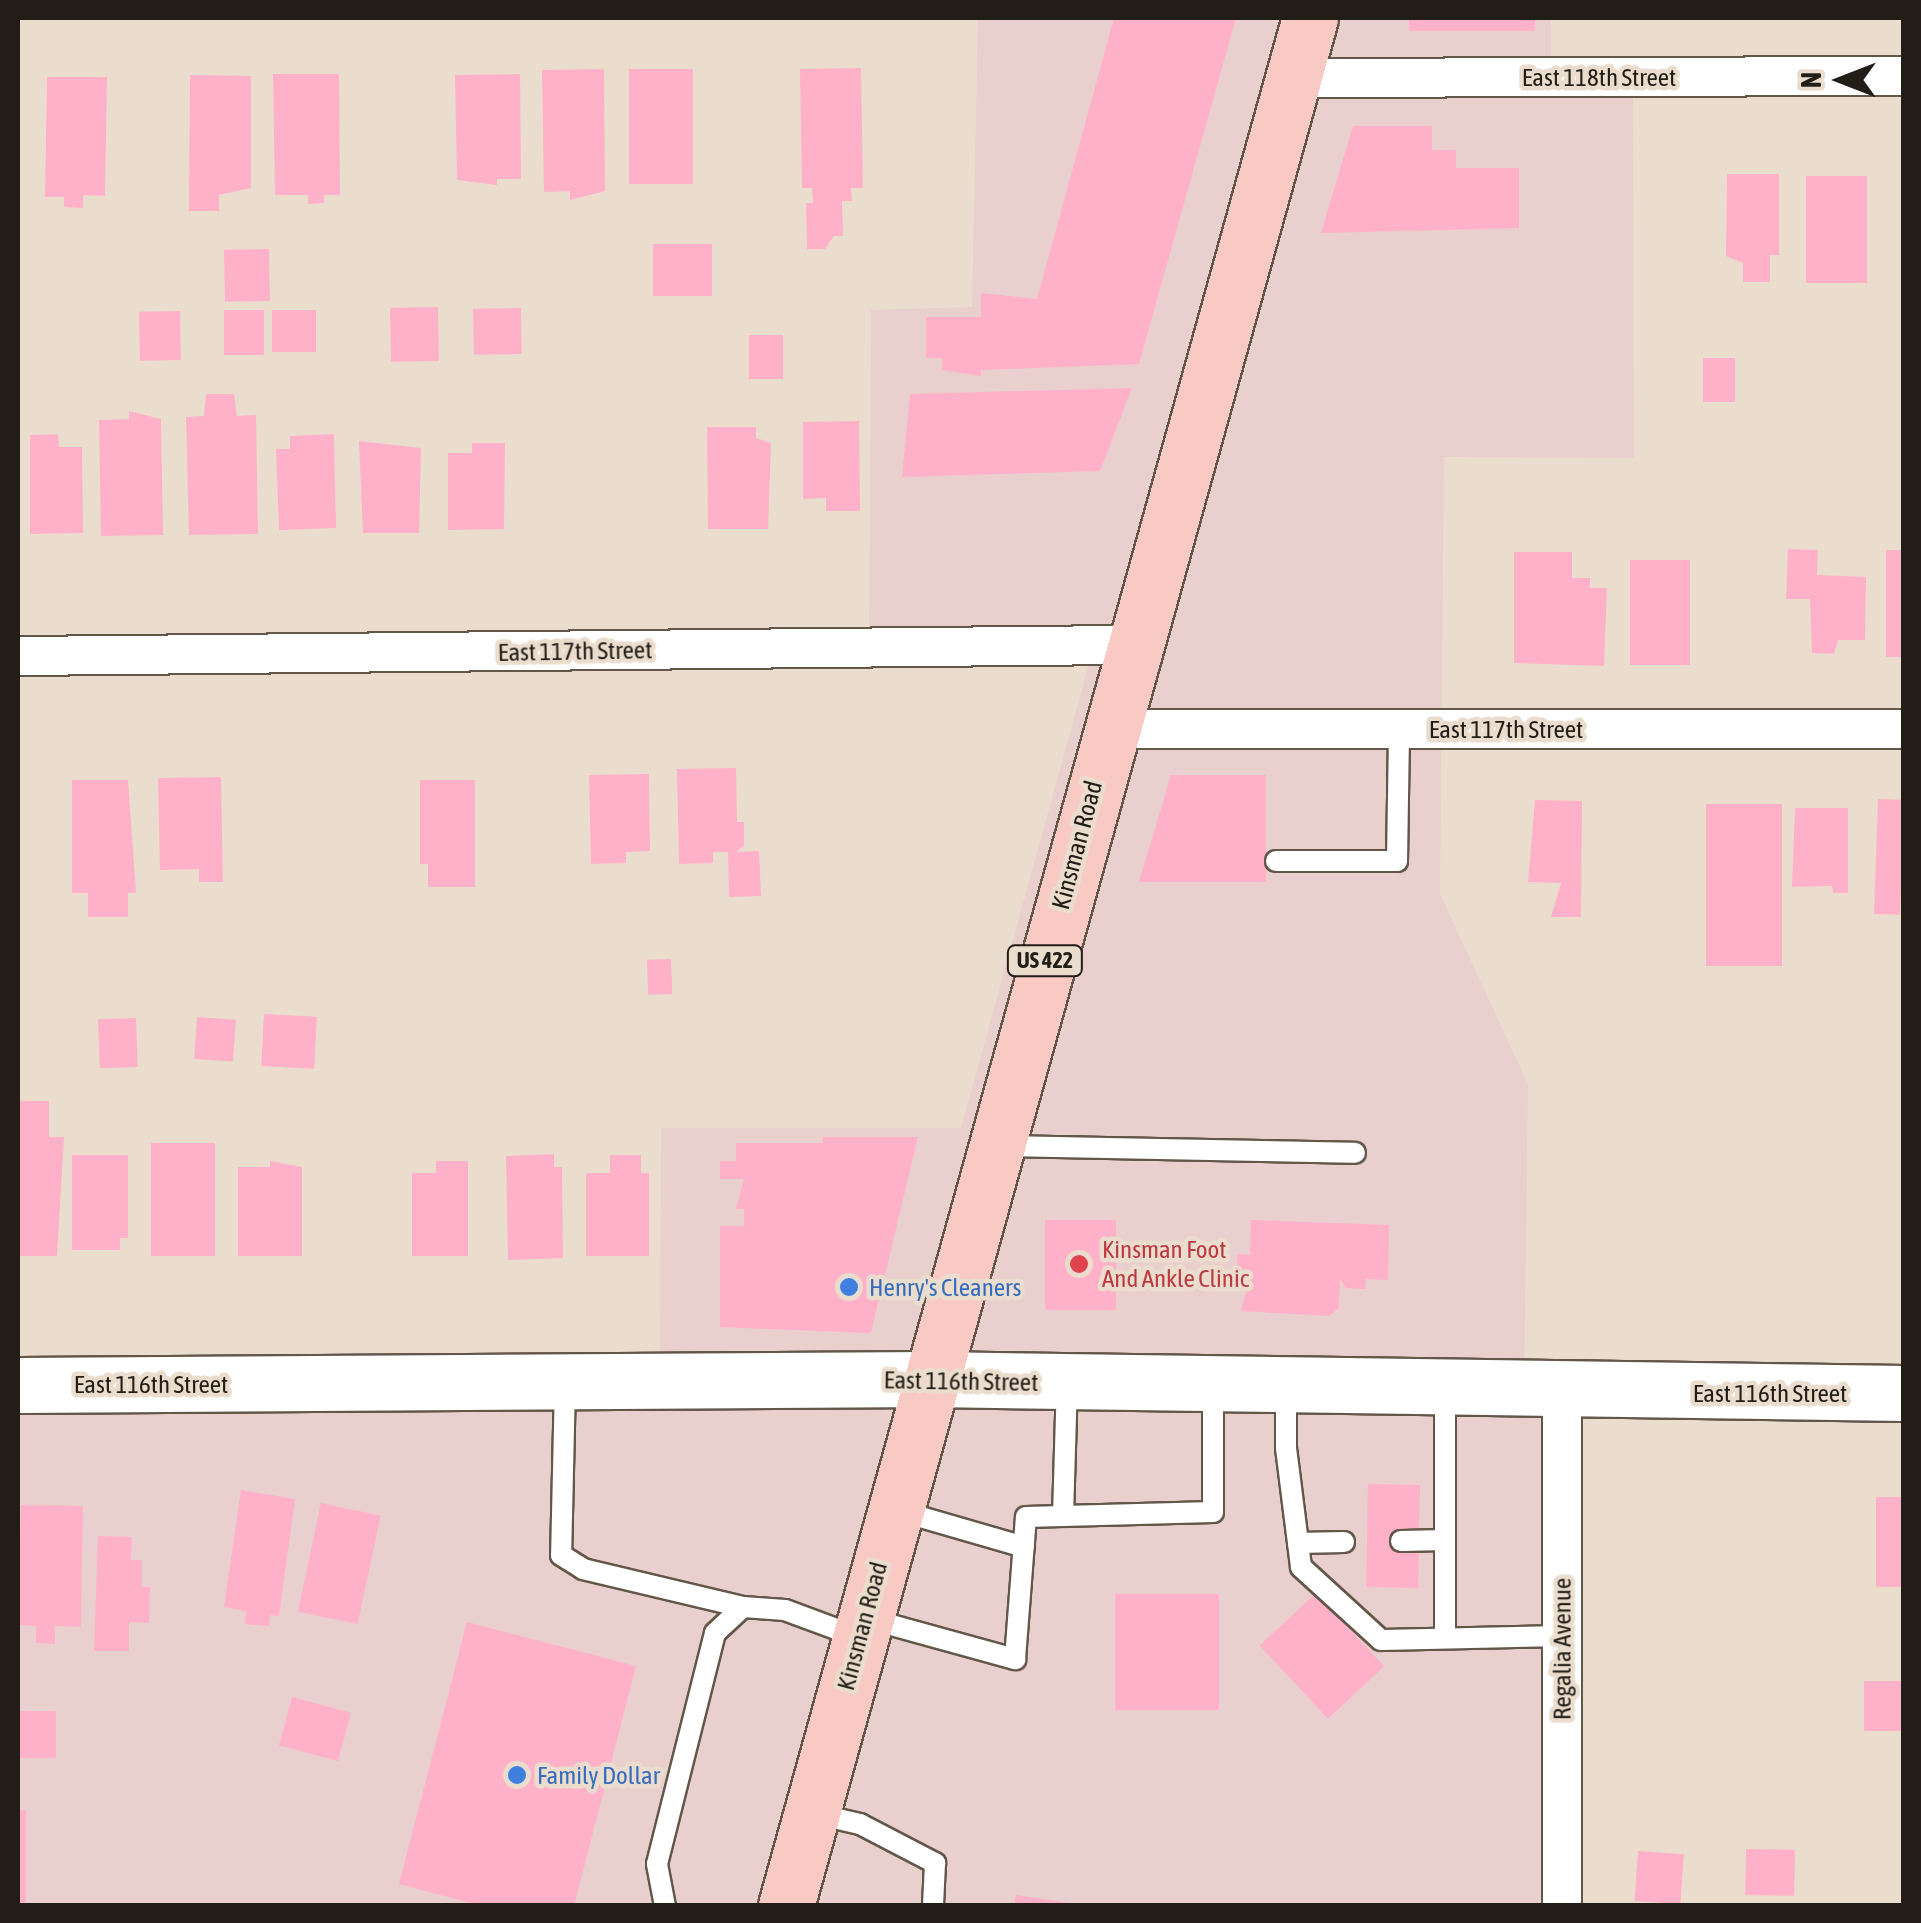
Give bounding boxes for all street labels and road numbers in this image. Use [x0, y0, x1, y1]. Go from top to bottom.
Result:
street label: East 118th Street [1522, 62, 1676, 92]
street label: East 117th Street [497, 635, 653, 667]
street label: East 117th Street [1429, 714, 1583, 744]
street label: Kinsman Road [1045, 777, 1109, 913]
road number: US 422 [1005, 944, 1085, 978]
street label: East 116th Street [883, 1365, 1039, 1397]
street label: East 116th Street [74, 1369, 228, 1399]
street label: East 116th Street [1693, 1378, 1847, 1408]
street label: Kinsman Road [830, 1558, 894, 1694]
street label: Regalia Avenue [1547, 1578, 1577, 1720]

